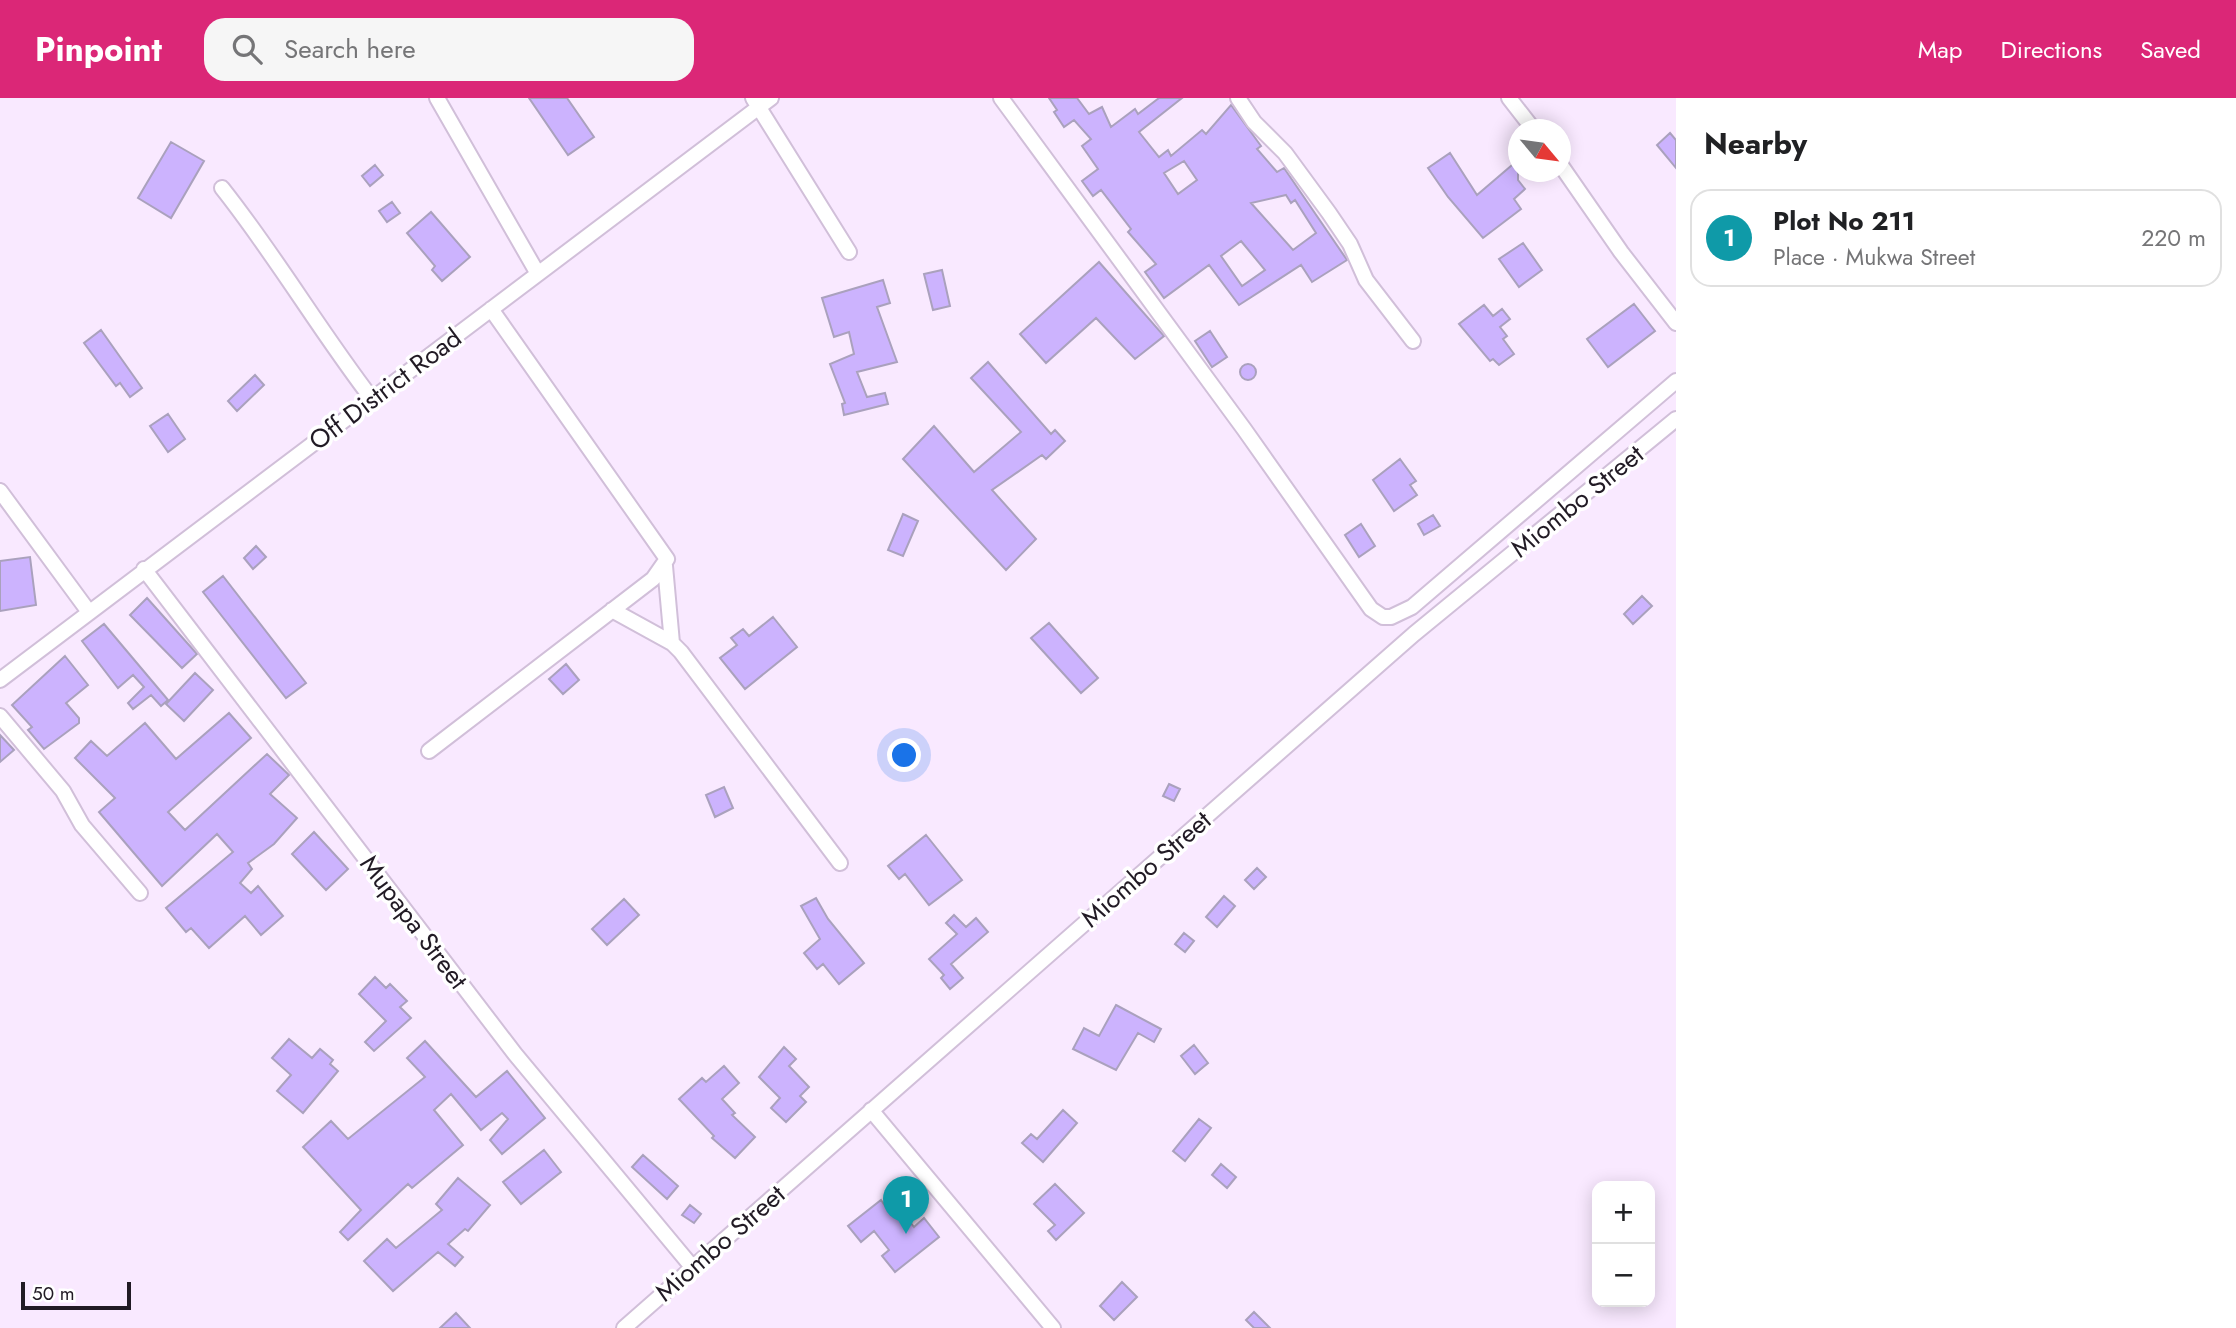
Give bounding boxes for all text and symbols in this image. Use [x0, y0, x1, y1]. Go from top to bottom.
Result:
search box [204, 18, 694, 81]
text: Pinpoint [35, 26, 162, 73]
icon: search [228, 30, 266, 68]
text: Search here [284, 30, 416, 68]
text: Map [1918, 32, 1963, 67]
text: Directions [2001, 32, 2102, 67]
text: Saved [2140, 32, 2201, 67]
north arrow [1508, 119, 1571, 182]
text: Nearby [1704, 122, 1807, 165]
text: Plot No 211 [1773, 202, 1915, 240]
text: 1 [1723, 221, 1735, 255]
text: 220 m [2141, 221, 2206, 255]
text: Place · Mukwa Street [1773, 240, 1975, 274]
street label: Off District Road [301, 319, 469, 459]
street label: Miombo Street [1502, 435, 1652, 566]
your location [887, 738, 921, 772]
street label: Miombo Street [1073, 801, 1220, 936]
street label: Mupapa Street [351, 847, 478, 998]
street label: Miombo Street [647, 1175, 794, 1310]
pin: 1 [883, 1176, 929, 1234]
map controls [1592, 1181, 1655, 1307]
button: + [1592, 1181, 1655, 1244]
button: − [1592, 1244, 1655, 1307]
scale bar [21, 1279, 131, 1311]
text: 50 m [32, 1280, 75, 1307]

